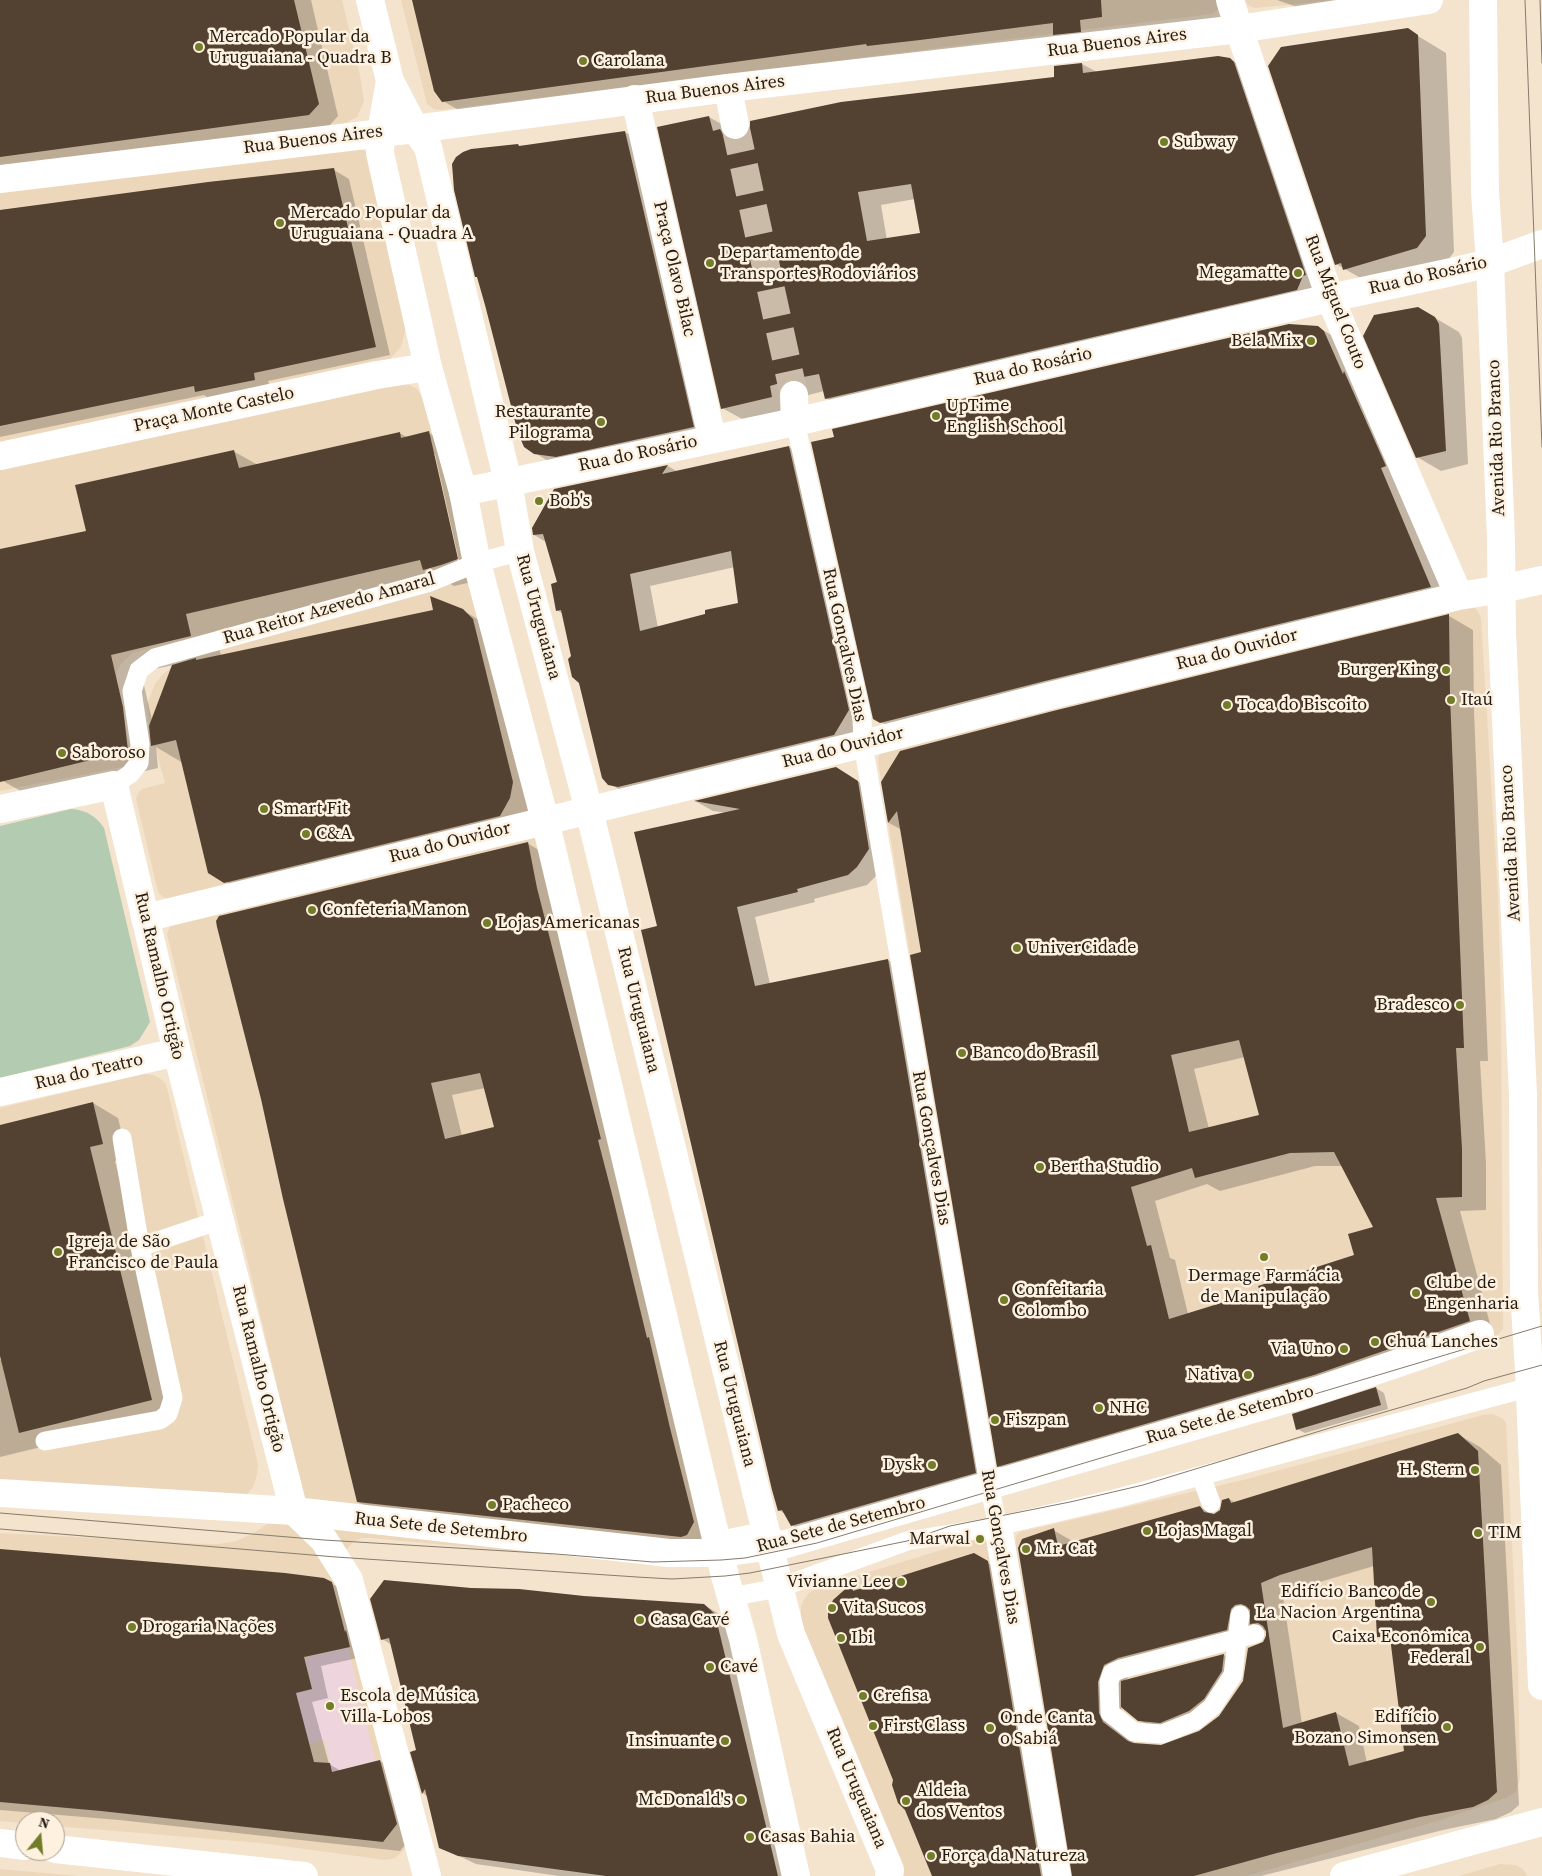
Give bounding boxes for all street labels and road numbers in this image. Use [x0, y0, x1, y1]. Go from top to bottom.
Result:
street label: Rua Buenos Aires [1046, 24, 1188, 62]
street label: Rua Buenos Aires [644, 71, 786, 109]
street label: Rua Buenos Aires [242, 121, 384, 159]
street label: Praça Olavo Bilac [648, 199, 700, 339]
street label: Rua Miguel Couto [1299, 232, 1371, 372]
street label: Rua do Rosário [1367, 252, 1489, 300]
street label: Rua do Rosário [972, 343, 1094, 391]
street label: Avenida Rio Branco [1483, 359, 1511, 517]
street label: Praça Monte Castelo [132, 382, 296, 438]
street label: Rua do Rosário [577, 431, 699, 477]
street label: Rua Uruguaiana [511, 552, 565, 682]
street label: Rua Gonçalves Dias [817, 566, 871, 724]
street label: Rua Reitor Azevedo Amaral [221, 568, 437, 650]
street label: Rua do Ouvidor [1174, 624, 1300, 676]
street label: Rua do Ouvidor [780, 722, 906, 774]
street label: Avenida Rio Branco [1496, 764, 1526, 922]
street label: Rua do Ouvidor [387, 817, 513, 869]
street label: Rua Ramalho Ortigão [129, 890, 189, 1062]
street label: Rua Uruguaiana [612, 945, 664, 1075]
street label: Rua do Teatro [33, 1049, 145, 1095]
street label: Rua Gonçalves Dias [907, 1069, 955, 1227]
street label: Rua Ramalho Ortigão [227, 1283, 289, 1455]
street label: Rua Uruguaiana [708, 1339, 760, 1469]
street label: Rua Sete de Setembro [1143, 1381, 1317, 1449]
street label: Rua Gonçalves Dias [976, 1468, 1024, 1626]
street label: Rua Sete de Setembro [754, 1492, 928, 1558]
street label: Rua Sete de Setembro [353, 1508, 529, 1548]
street label: Rua Uruguaiana [821, 1724, 891, 1852]

